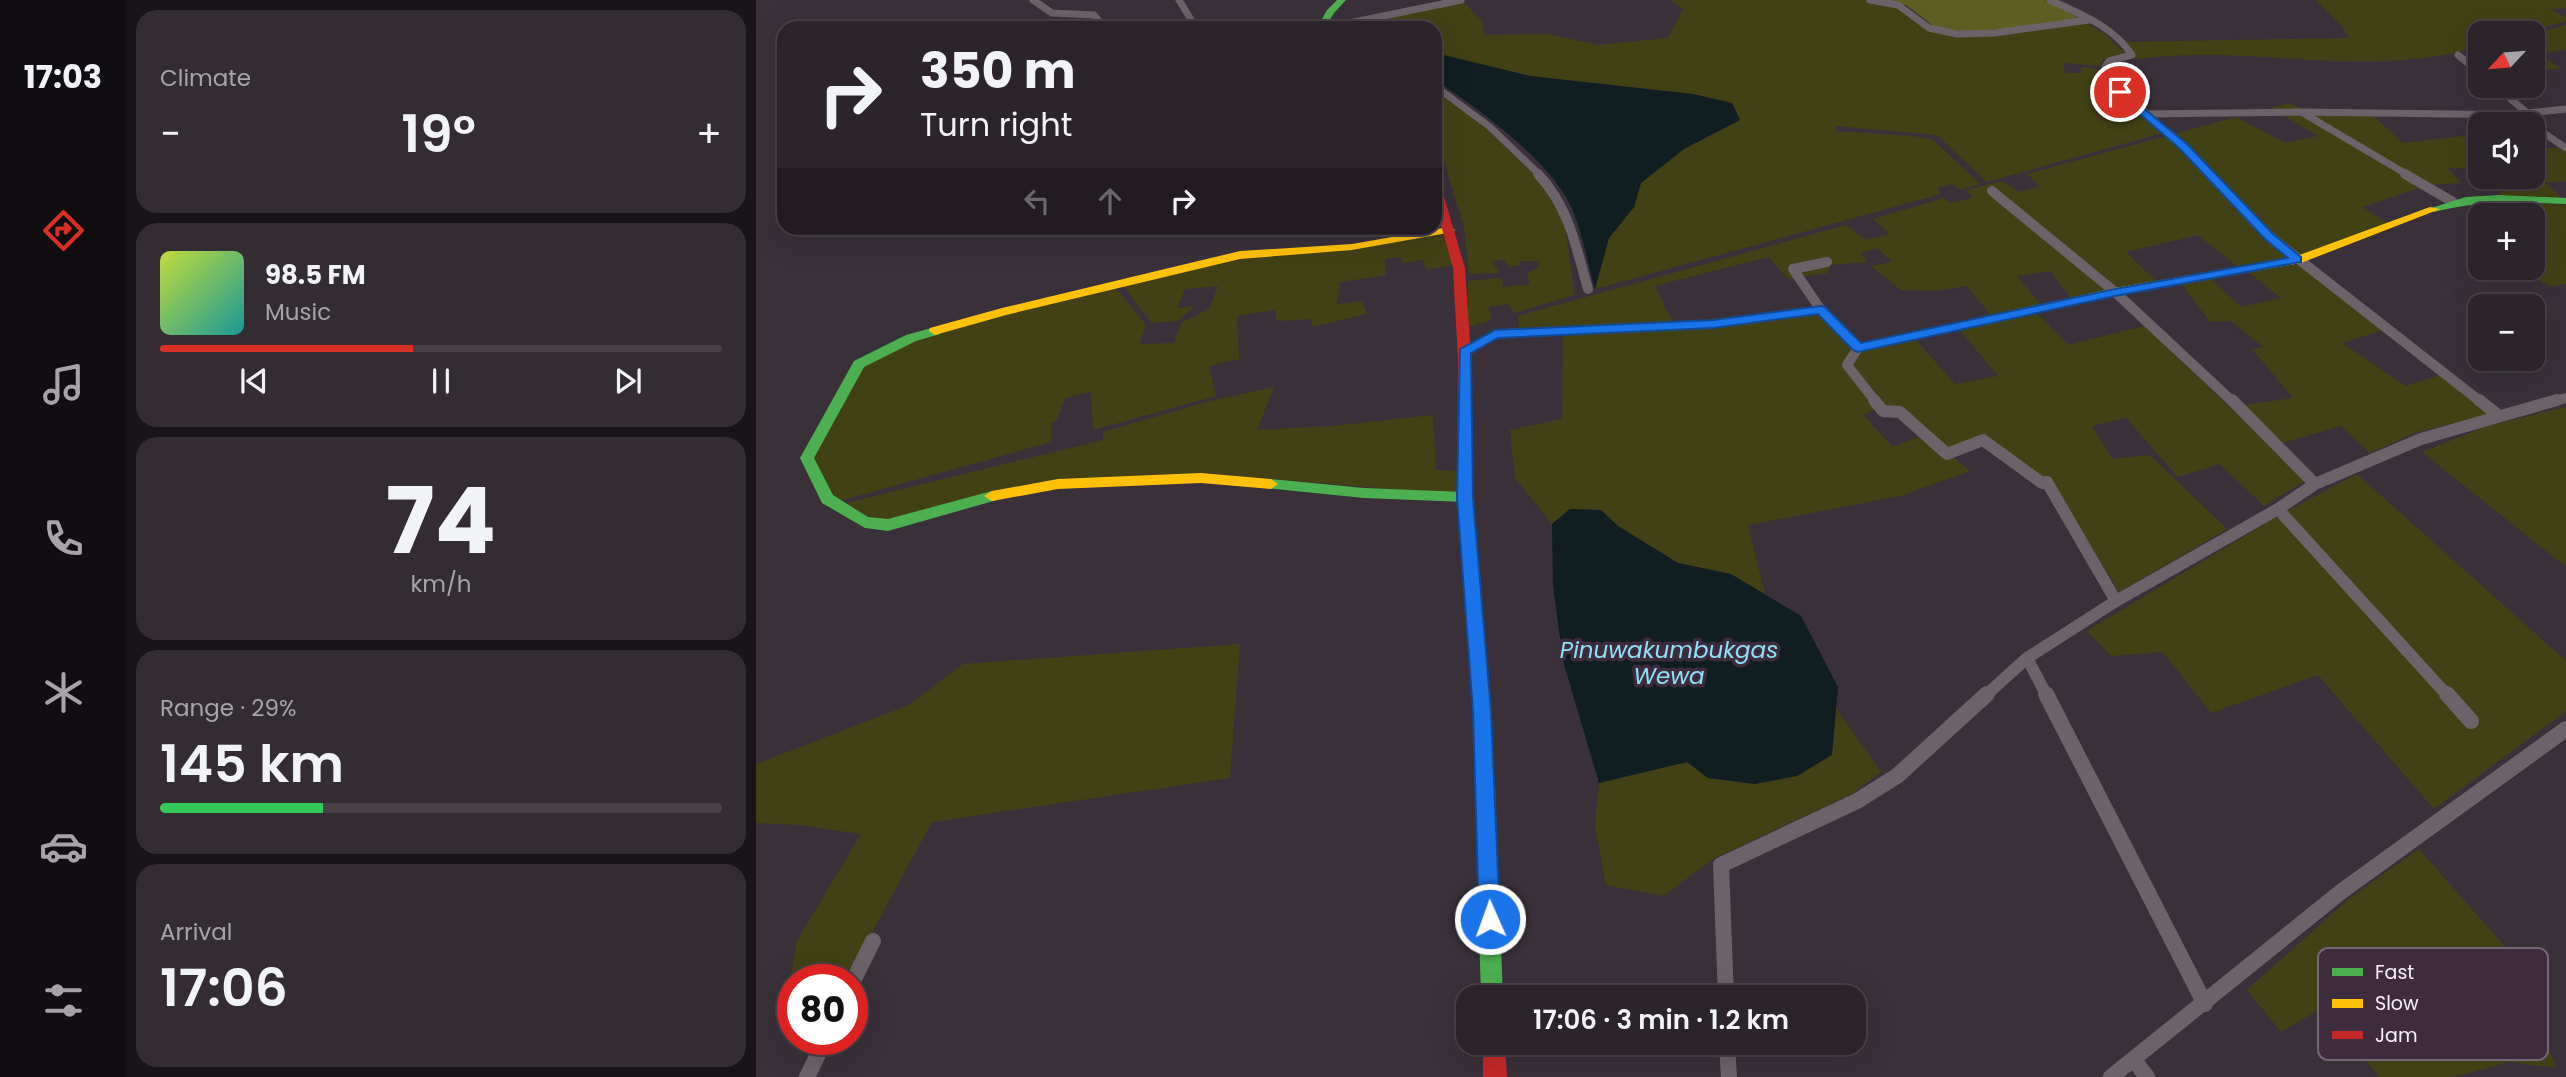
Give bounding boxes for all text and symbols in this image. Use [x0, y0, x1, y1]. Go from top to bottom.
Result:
north arrow [2468, 21, 2544, 98]
map controls [2468, 21, 2545, 371]
text: 350 m [920, 37, 1076, 105]
icon: right [805, 49, 896, 140]
text: 17:03 [24, 54, 102, 99]
text: Climate [160, 62, 251, 94]
pin [2090, 62, 2150, 122]
icon: arrive [2101, 73, 2139, 111]
text: 19° [401, 97, 476, 170]
text: Turn right [920, 102, 1072, 147]
text: − [160, 107, 181, 160]
text: + [696, 107, 722, 160]
button: sound [2468, 112, 2545, 189]
icon: left [1018, 182, 1056, 220]
icon: ahead [1091, 182, 1129, 220]
icon: right [1164, 182, 1202, 220]
button: + [2468, 203, 2545, 280]
icon: directions [39, 206, 88, 255]
text: 98.5 FM [265, 257, 366, 293]
button: − [2468, 294, 2545, 371]
text: Music [265, 296, 331, 328]
icon: music [39, 360, 88, 409]
icon: previous [235, 362, 273, 400]
icon: pause [422, 362, 460, 400]
icon: next [609, 362, 647, 400]
text: 74 [386, 457, 496, 585]
icon: phone [39, 514, 88, 563]
text: km/h [410, 568, 472, 600]
water label: Pinuwakumbukgas Wewa [1560, 634, 1778, 692]
icon: climate [39, 668, 88, 717]
text: Range · 29% [160, 692, 296, 724]
text: 145 km [160, 727, 344, 800]
icon: car [39, 822, 88, 871]
position arrow [1453, 882, 1527, 956]
text: Arrival [160, 916, 232, 948]
legend [2318, 948, 2548, 1060]
text: 17:06 [160, 951, 288, 1024]
text: Fast [2375, 959, 2414, 986]
speed limit sign: 80 [777, 964, 868, 1055]
icon: filters [39, 976, 88, 1025]
text: Slow [2375, 990, 2419, 1017]
text: 17:06 · 3 min · 1.2 km [1533, 1002, 1789, 1038]
text: Jam [2375, 1022, 2417, 1049]

